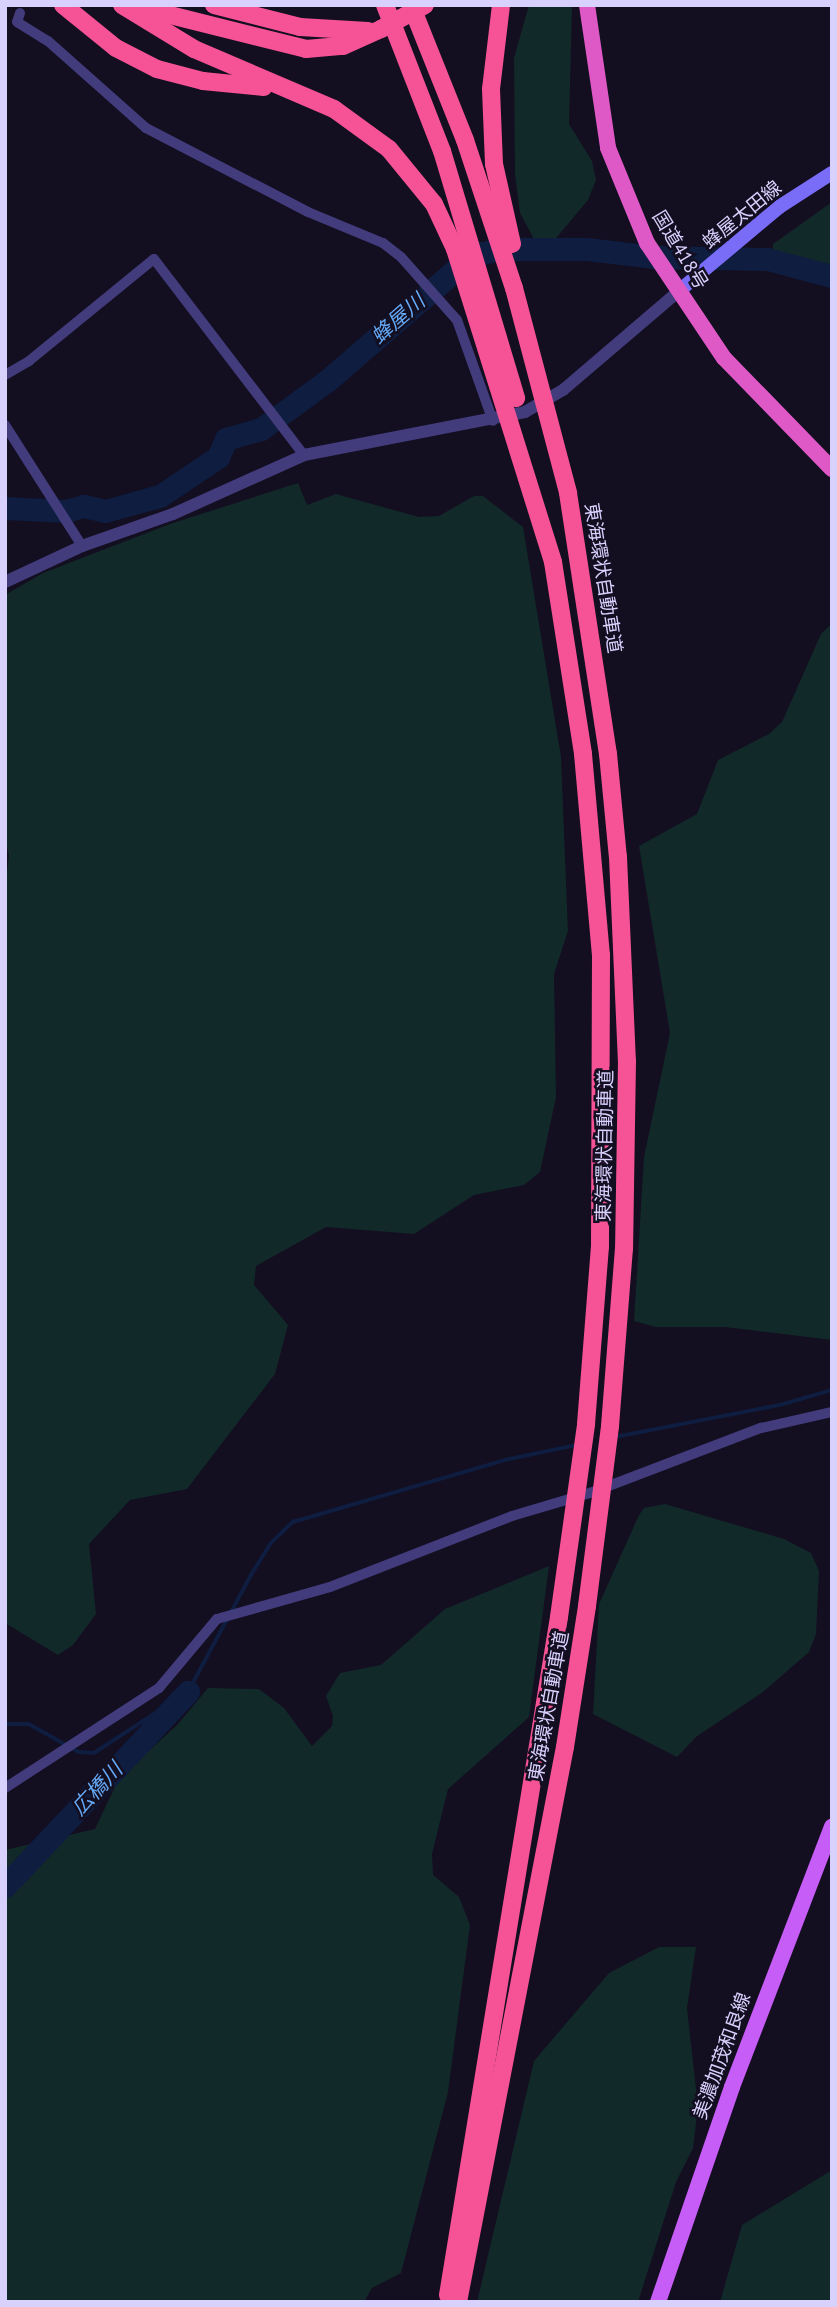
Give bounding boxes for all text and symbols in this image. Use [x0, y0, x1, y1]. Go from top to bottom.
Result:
street label: 蜂屋太田線 [698, 176, 786, 254]
street label: 国道418号 [648, 206, 712, 294]
water label: 蜂屋川 [366, 289, 430, 349]
street label: 東海環状自動車道 [580, 501, 626, 655]
street label: 東海環状自動車道 [592, 1070, 618, 1222]
street label: 東海環状自動車道 [525, 1629, 573, 1783]
water label: 広橋川 [66, 1757, 128, 1821]
street label: 美濃加茂和良線 [689, 1990, 755, 2122]

